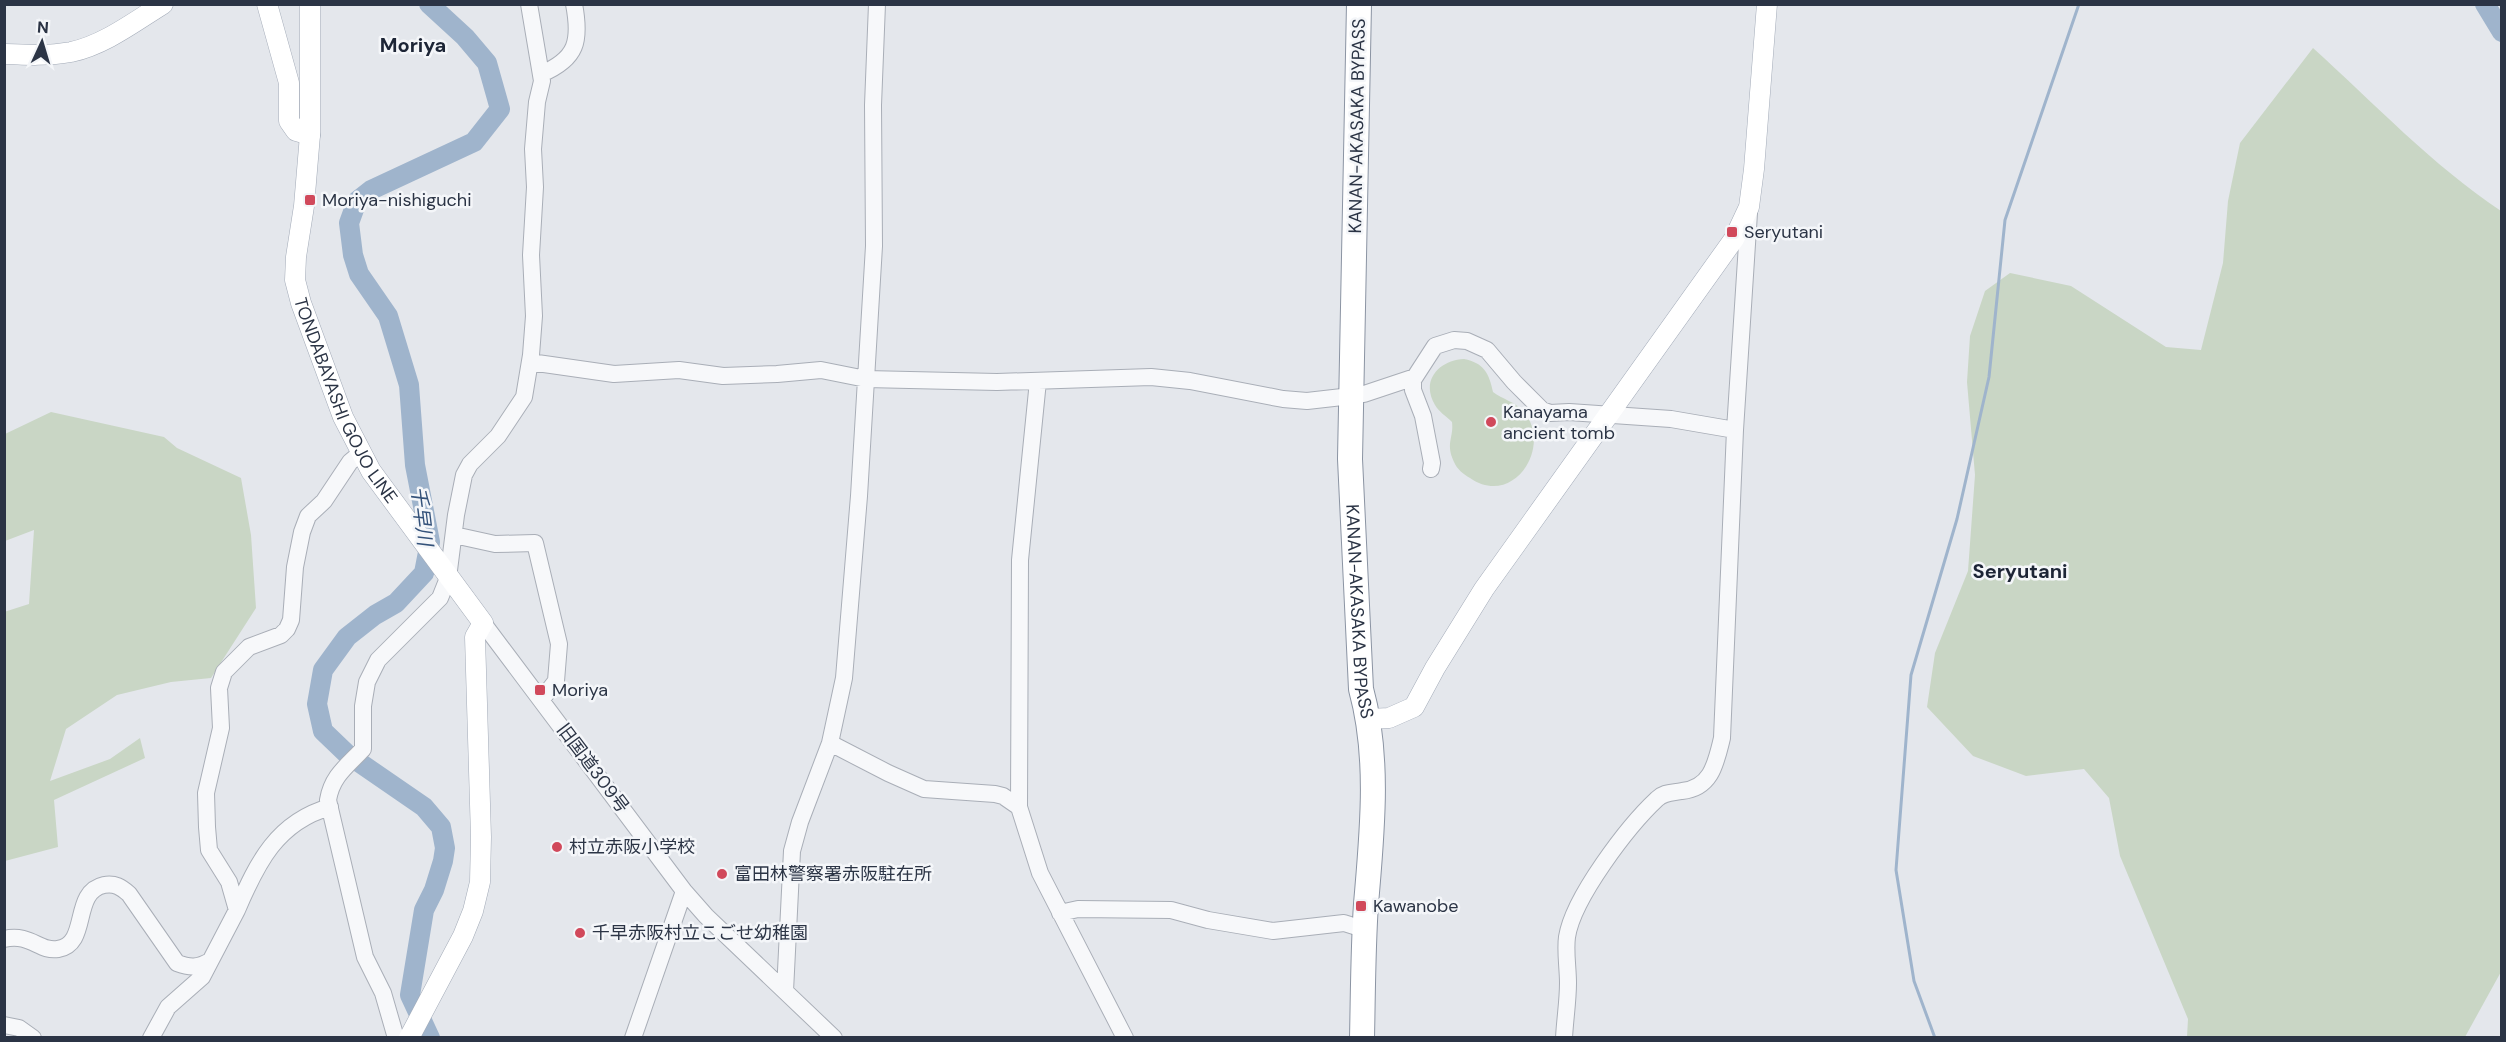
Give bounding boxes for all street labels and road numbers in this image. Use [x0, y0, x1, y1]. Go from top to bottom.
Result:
street label: KANAN-AKASAKA BYPASS [1343, 18, 1371, 234]
street label: TONDABAYASHI GOJO LINE [288, 295, 403, 508]
street label: KANAN-AKASAKA BYPASS [1340, 504, 1379, 721]
street label: 旧国道309号 [551, 718, 635, 818]

